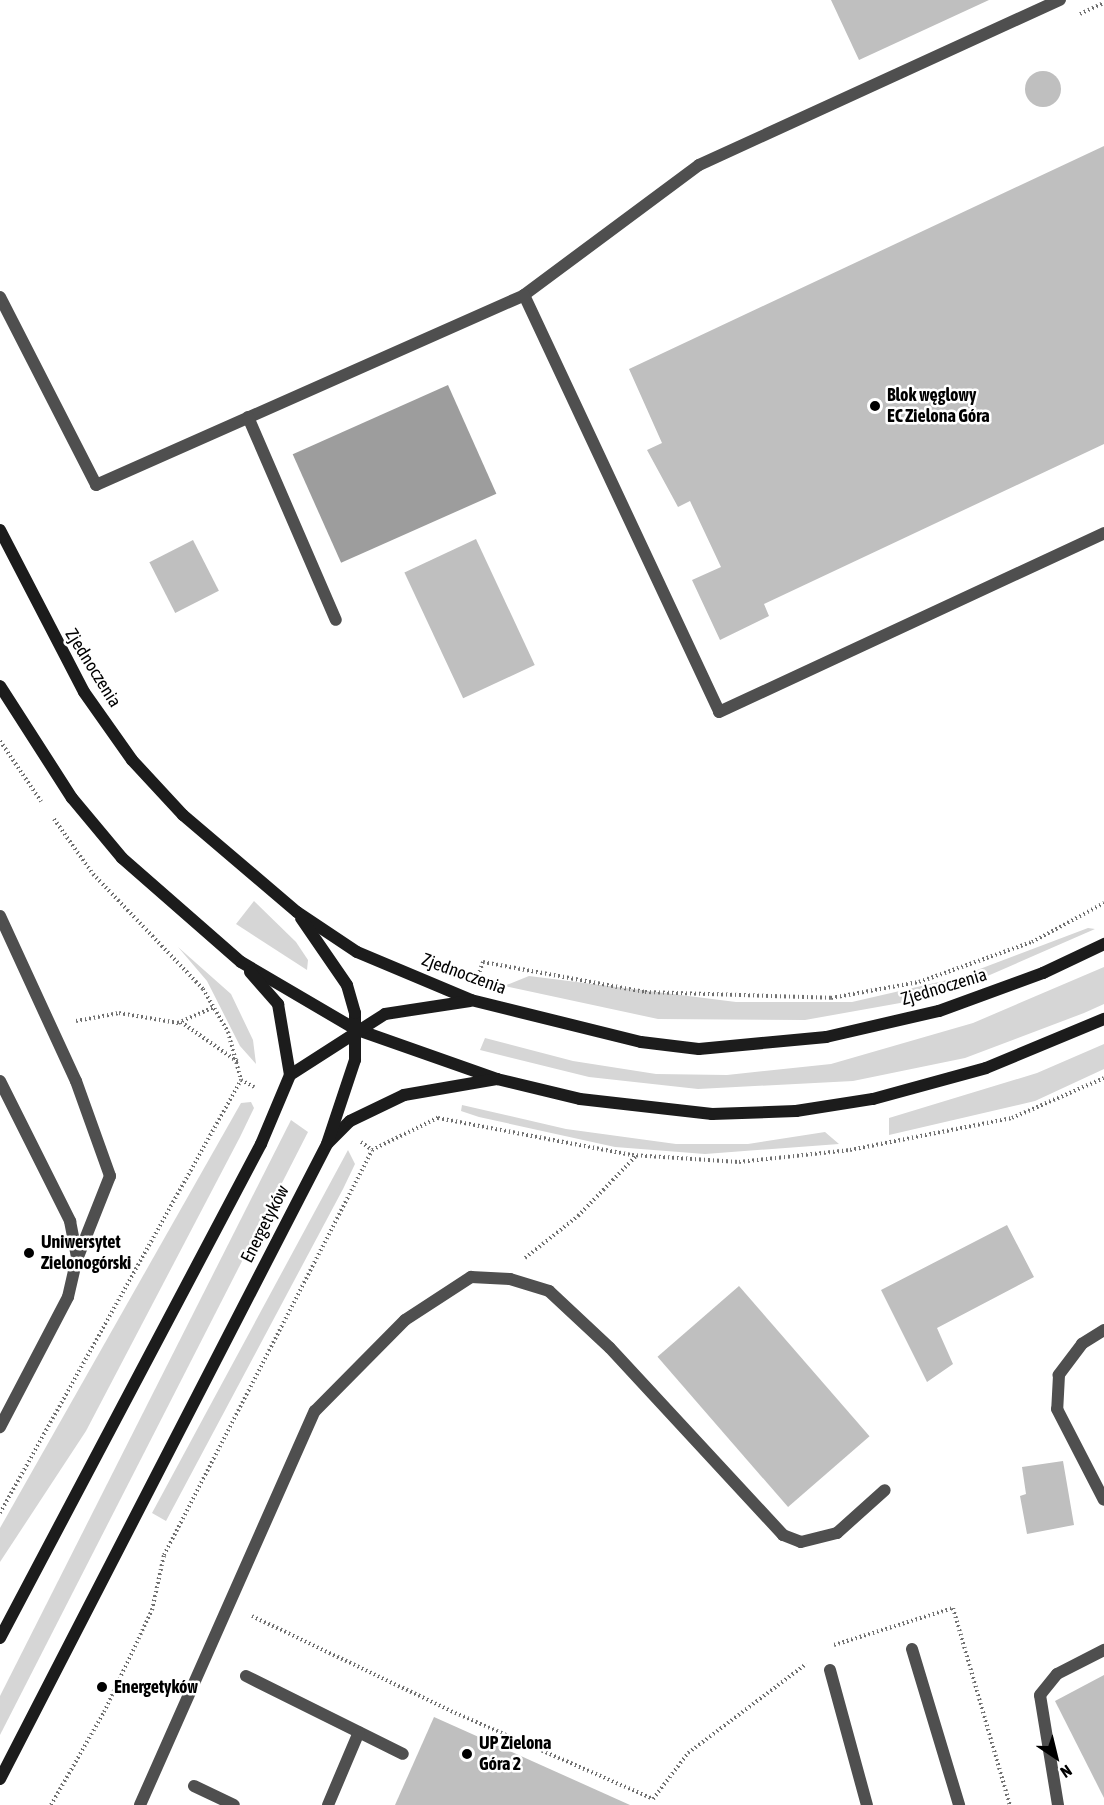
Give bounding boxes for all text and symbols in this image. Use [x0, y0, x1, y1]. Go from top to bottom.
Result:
place label: Blok węglowy EC Zielona Góra [887, 385, 990, 428]
marker: Blok węglowy EC Zielona Góra [868, 399, 882, 413]
street label: Zjednoczenia [60, 625, 126, 711]
street label: Zjednoczenia [419, 949, 509, 999]
street label: Zjednoczenia [899, 964, 989, 1010]
street label: Energetyków [236, 1182, 294, 1266]
place label: Uniwersytet Zielonogórski [41, 1232, 131, 1274]
marker: Uniwersytet Zielonogórski [22, 1246, 36, 1260]
place label: Energetyków [114, 1676, 198, 1698]
marker: Energetyków [95, 1680, 109, 1694]
north arrow [1026, 1727, 1086, 1787]
place label: UP Zielona Góra 2 [479, 1733, 551, 1776]
marker: UP Zielona Góra 2 [460, 1747, 474, 1761]
text: N [1057, 1762, 1075, 1782]

